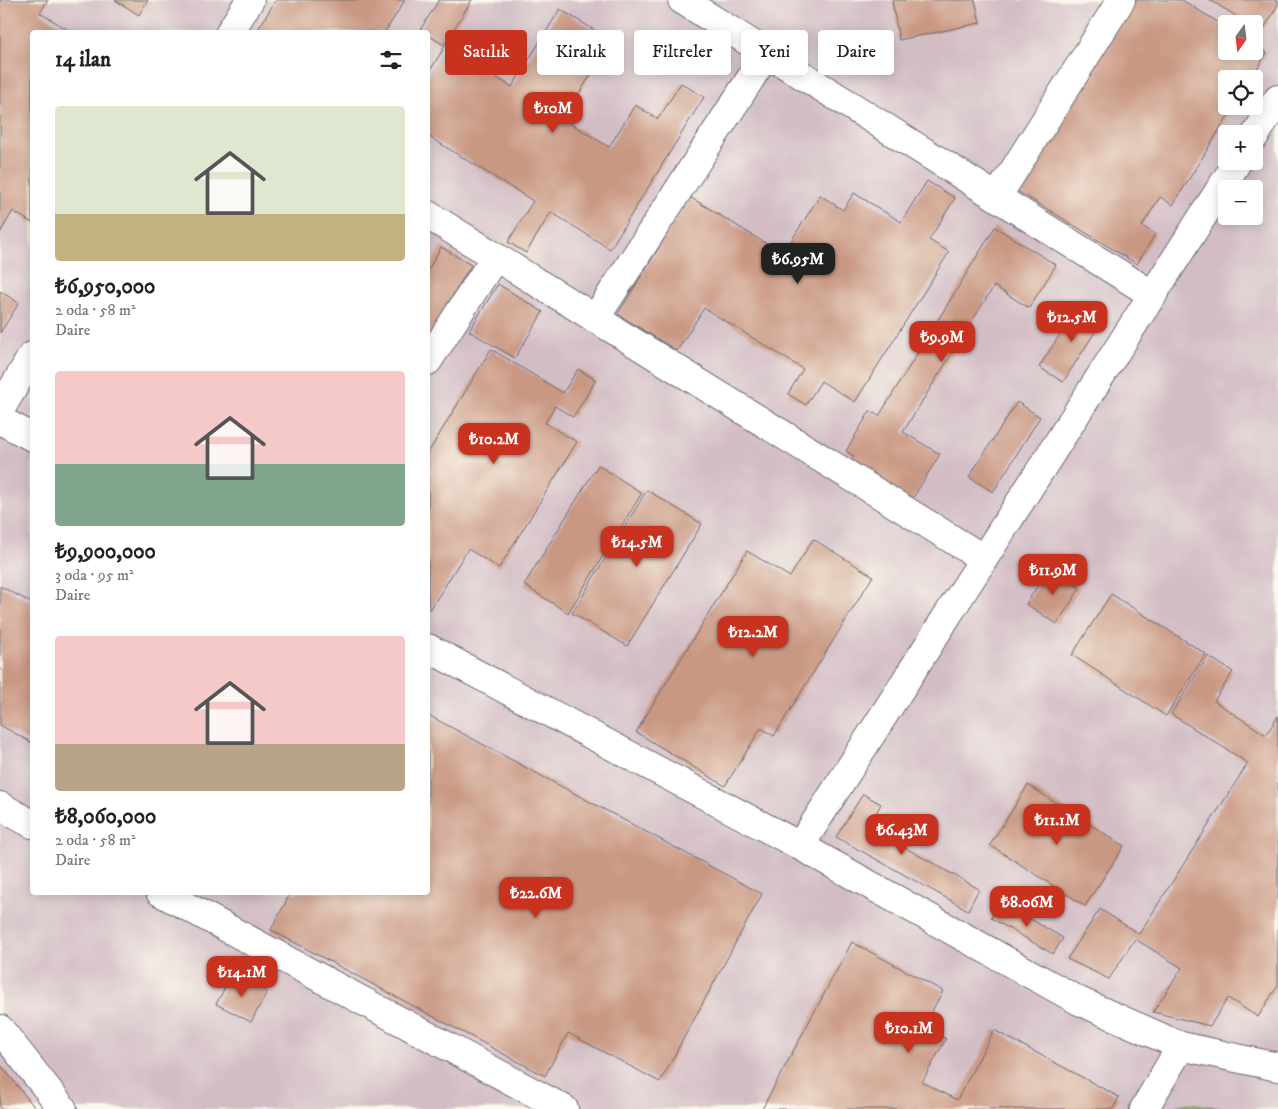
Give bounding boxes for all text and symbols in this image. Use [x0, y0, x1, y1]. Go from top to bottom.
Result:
north arrow [1218, 15, 1262, 60]
map controls [1218, 15, 1263, 225]
chip: Satılık [445, 30, 527, 75]
chip: Kiralık [537, 30, 624, 75]
chip: Filtreler [634, 30, 731, 75]
chip: Yeni [741, 30, 808, 75]
chip: Daire [818, 30, 894, 75]
icon: filters [377, 46, 405, 74]
text: 14 ilan [55, 47, 111, 73]
button: locate [1218, 70, 1263, 115]
pin: ₺10M [523, 92, 583, 134]
text: ₺10M [534, 98, 572, 118]
button: + [1218, 125, 1263, 170]
icon: home [185, 138, 275, 228]
button: − [1218, 180, 1263, 225]
pin: ₺6.95M [757, 242, 839, 285]
text: ₺6.95M [772, 249, 824, 269]
text: ₺6,950,000 [55, 274, 155, 300]
text: 2 oda · 58 m² [55, 300, 136, 320]
pin: ₺12.5M [1031, 300, 1113, 343]
text: ₺12.5M [1047, 307, 1097, 327]
text: Daire [55, 320, 90, 340]
pin: ₺9.9M [907, 320, 977, 363]
text: ₺9.9M [920, 327, 964, 347]
icon: home [185, 403, 275, 493]
pin: ₺10.2M [453, 422, 535, 465]
text: ₺10.2M [469, 429, 519, 449]
pin: ₺14.5M [596, 526, 678, 568]
text: ₺14.5M [612, 532, 662, 552]
text: ₺9,900,000 [55, 539, 156, 565]
pin: ₺11.9M [1012, 554, 1094, 596]
text: ₺11.9M [1029, 560, 1077, 580]
text: 3 oda · 95 m² [55, 565, 134, 585]
text: Daire [55, 585, 90, 605]
pin: ₺12.2M [712, 616, 794, 658]
text: ₺12.2M [728, 622, 778, 642]
icon: home [185, 668, 275, 758]
text: ₺8,060,000 [55, 804, 156, 830]
pin: ₺11.1M [1016, 804, 1098, 846]
text: ₺11.1M [1034, 810, 1080, 830]
pin: ₺6.43M [861, 814, 943, 856]
text: ₺6.43M [876, 820, 928, 840]
text: 2 oda · 58 m² [55, 830, 136, 850]
text: Daire [55, 850, 90, 870]
pin: ₺22.6M [495, 876, 577, 919]
text: ₺22.6M [510, 883, 562, 903]
pin: ₺8.06M [986, 886, 1068, 928]
text: ₺8.06M [1001, 892, 1053, 912]
pin: ₺14.1M [201, 956, 283, 998]
text: ₺14.1M [218, 962, 266, 982]
pin: ₺10.1M [868, 1012, 950, 1054]
text: ₺10.1M [885, 1018, 933, 1038]

